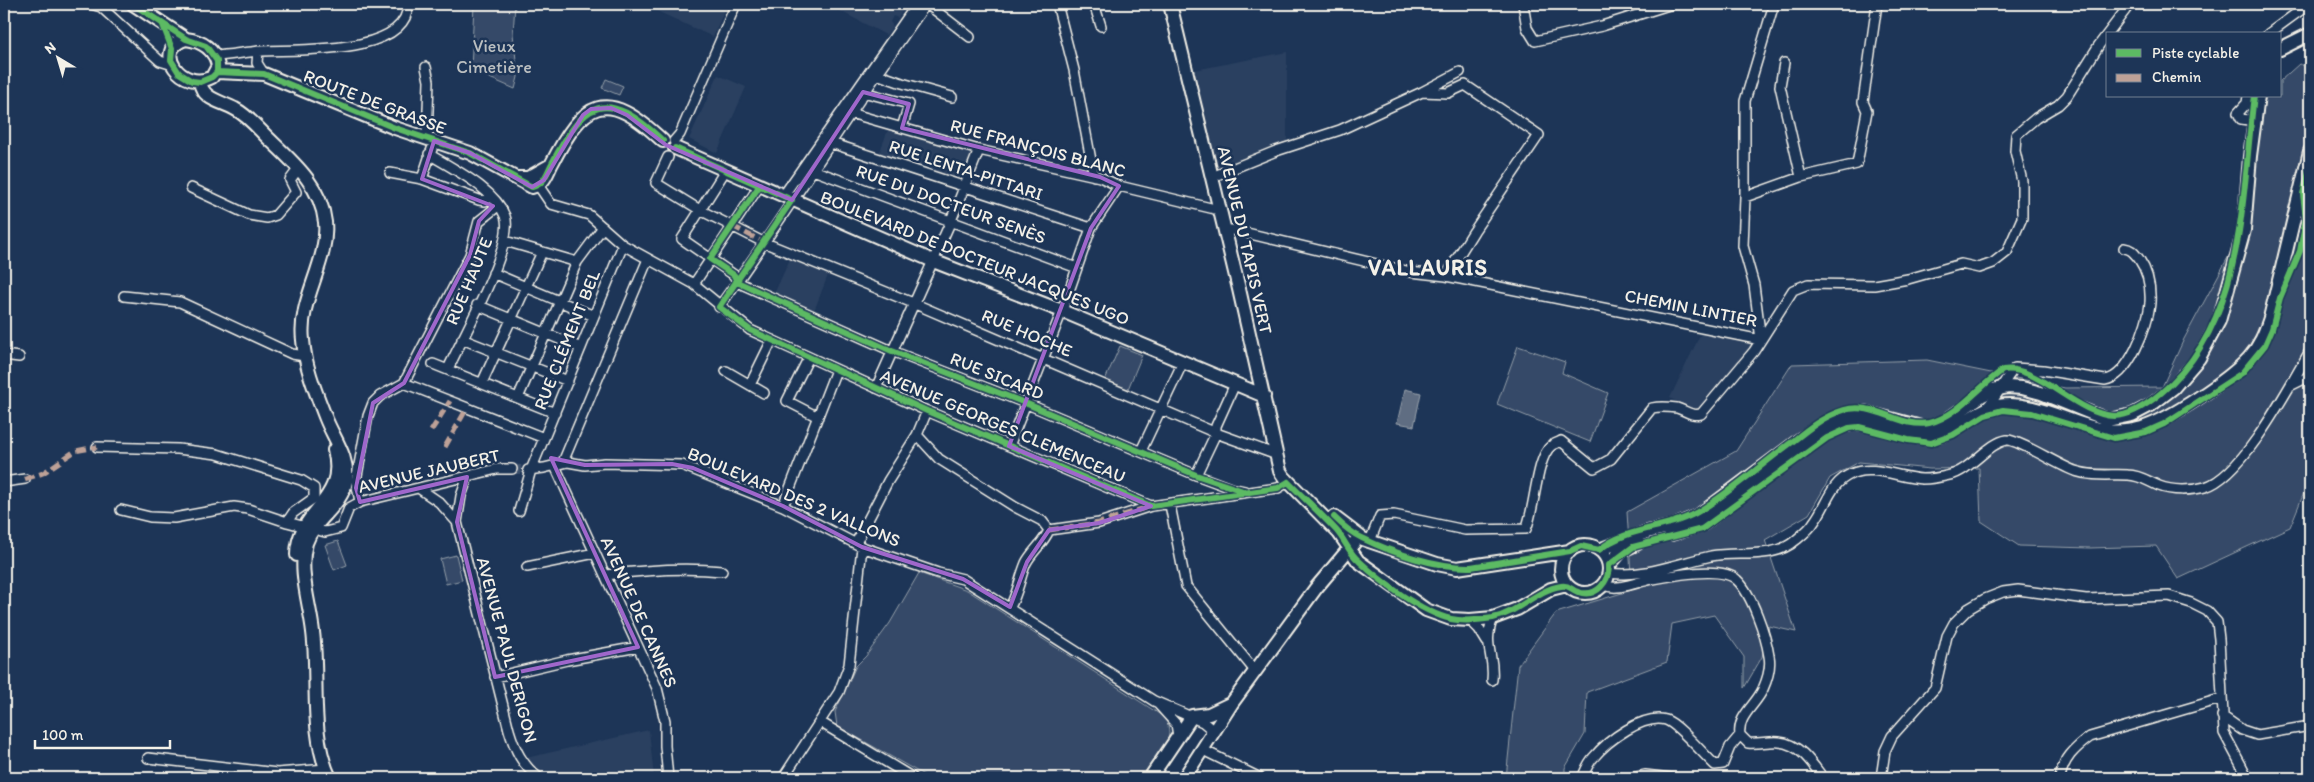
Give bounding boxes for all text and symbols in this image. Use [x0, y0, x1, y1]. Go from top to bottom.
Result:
north arrow [32, 32, 82, 82]
legend [2106, 32, 2282, 98]
park label: Vieux Cimetière [456, 35, 532, 78]
text: N [41, 39, 59, 58]
text: Piste cyclable [2152, 44, 2239, 62]
street label: ROUTE DE GRASSE [300, 65, 450, 139]
text: Chemin [2152, 68, 2202, 86]
street label: RUE FRANÇOIS BLANC [948, 114, 1128, 182]
street label: RUE LENTA-PITTARI [886, 135, 1046, 205]
street label: AVENUE DU TAPIS VERT [1213, 144, 1277, 336]
street label: RUE DU DOCTEUR SENÈS [853, 159, 1049, 249]
street label: BOULEVARD DE DOCTEUR JACQUES UGO [817, 186, 1133, 330]
street label: RUE HAUTE [441, 234, 497, 328]
district label: VALLAURIS [1368, 254, 1488, 281]
street label: RUE CLÉMENT BEL [529, 267, 605, 413]
street label: CHEMIN LINTIER [1623, 284, 1759, 332]
street label: RUE HOCHE [978, 304, 1076, 362]
street label: RUE SICARD [947, 347, 1047, 405]
street label: AVENUE GEORGES CLEMENCEAU [877, 364, 1129, 488]
street label: BOULEVARD DES 2 VALLONS [684, 442, 904, 552]
street label: AVENUE JAUBERT [356, 444, 502, 498]
street label: AVENUE DE CANNES [596, 533, 682, 691]
street label: AVENUE PAUL DERIGON [472, 555, 542, 745]
scale bar [35, 717, 170, 749]
text: 100 m [42, 726, 84, 744]

